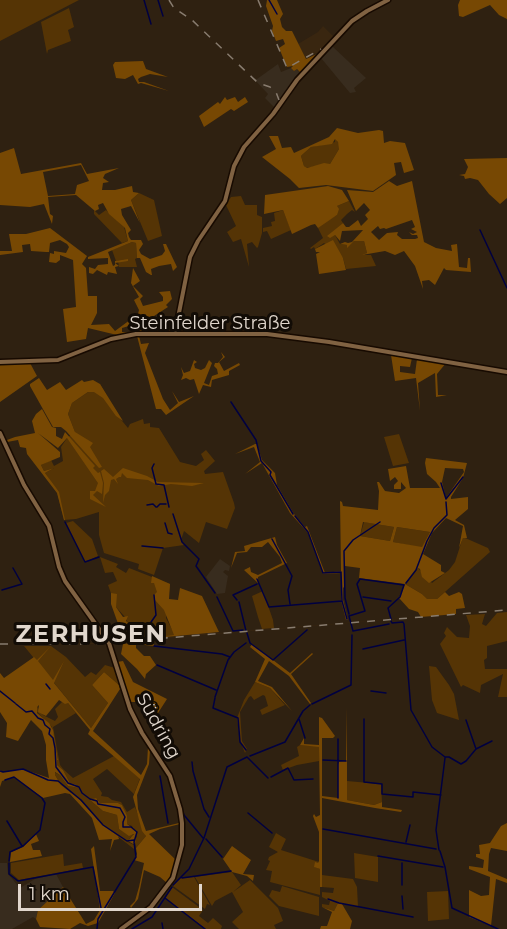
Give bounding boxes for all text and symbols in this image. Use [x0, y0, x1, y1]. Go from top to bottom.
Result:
street label: Steinfelder Straße [130, 313, 290, 335]
district label: ZERHUSEN [16, 621, 166, 649]
street label: Südring [131, 689, 185, 763]
scale bar [21, 872, 206, 910]
text: 1 km [29, 883, 70, 905]

